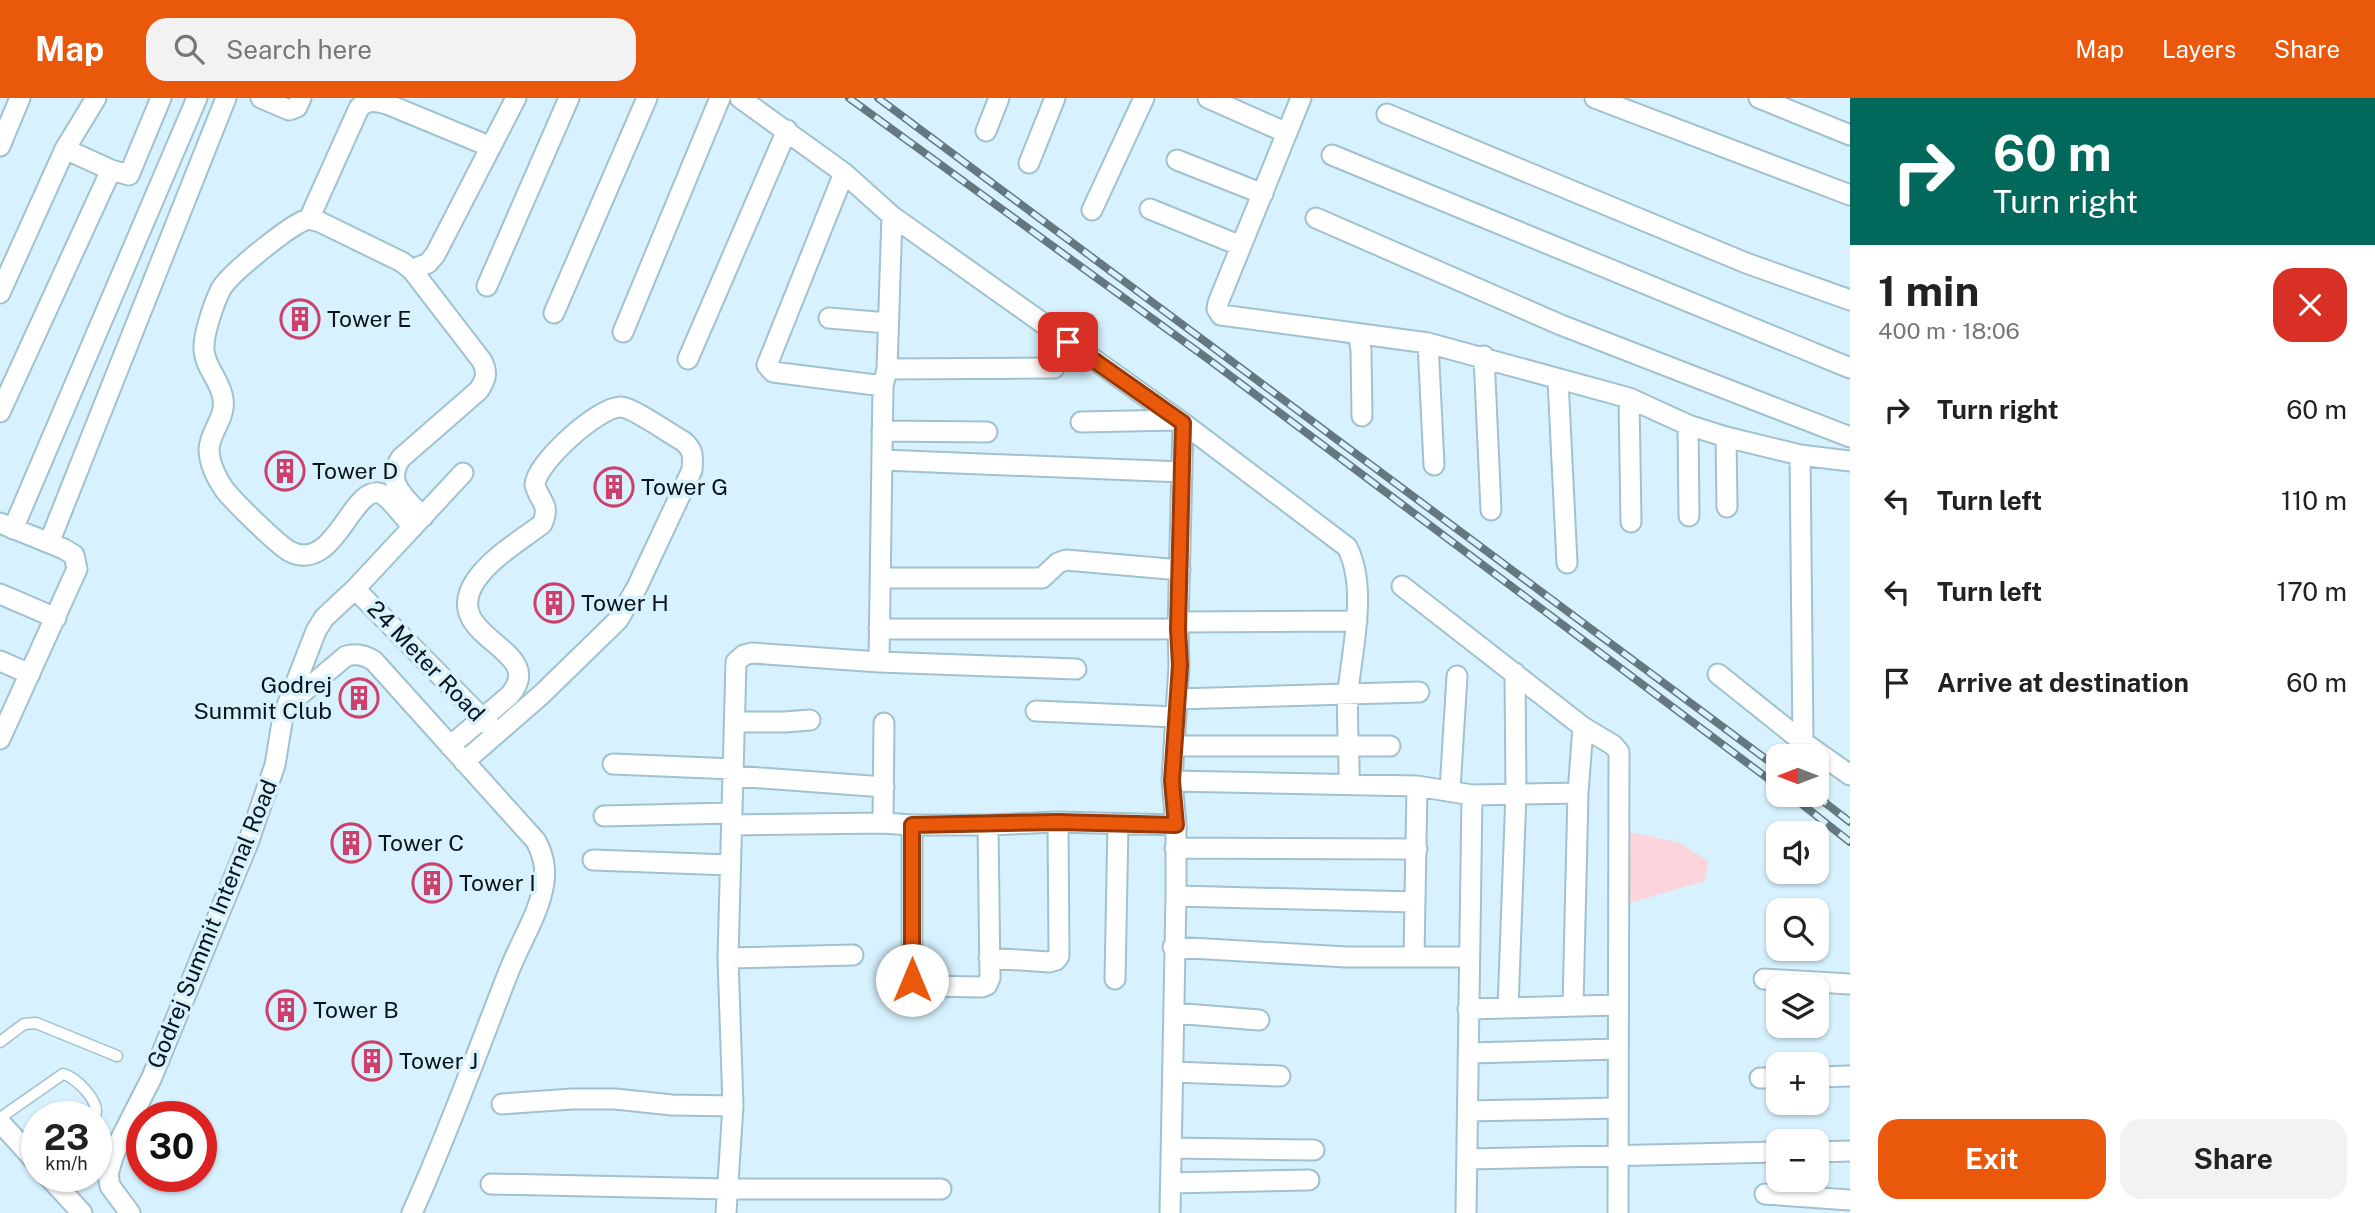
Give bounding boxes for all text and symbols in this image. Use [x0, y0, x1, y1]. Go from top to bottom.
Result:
search box [146, 18, 636, 81]
text: Map [35, 30, 104, 68]
icon: search [170, 30, 208, 68]
text: Search here [226, 34, 372, 65]
text: Map [2075, 35, 2124, 63]
text: Layers [2162, 35, 2236, 63]
text: Share [2274, 35, 2340, 63]
text: 60 m [1993, 124, 2112, 182]
icon: right [1878, 126, 1969, 217]
text: Turn right [1993, 183, 2138, 220]
text: 1 min [1878, 266, 1979, 315]
button: close [2273, 268, 2347, 342]
building icon: Tower E [279, 298, 321, 340]
place label: Tower E [327, 305, 412, 332]
pin [1038, 312, 1098, 372]
text: 400 m · 18:06 [1878, 317, 2020, 344]
icon: arrive [1049, 323, 1087, 361]
icon: right [1878, 391, 1916, 429]
text: Turn right [1937, 394, 2059, 425]
text: 60 m [2286, 394, 2347, 425]
building icon: Tower D [264, 450, 306, 492]
place label: Tower D [312, 457, 398, 484]
building icon: Tower G [593, 466, 635, 508]
place label: Tower G [641, 473, 728, 500]
icon: left [1878, 482, 1916, 520]
text: Turn left [1937, 485, 2042, 516]
text: 110 m [2281, 485, 2347, 516]
icon: left [1878, 573, 1916, 611]
text: Turn left [1937, 576, 2042, 607]
text: 170 m [2277, 576, 2347, 607]
building icon: Tower H [533, 582, 575, 624]
place label: Tower H [581, 589, 669, 616]
street label: 24 Meter Road [362, 595, 491, 727]
icon: arrive [1878, 664, 1916, 702]
text: Arrive at destination [1937, 667, 2189, 698]
text: 60 m [2286, 667, 2347, 698]
place label: Godrej Summit Club [193, 671, 332, 724]
building icon: Godrej Summit Club [338, 677, 380, 719]
north arrow [1766, 744, 1829, 807]
map controls [1766, 744, 1829, 1192]
street label: Godrej Summit Internal Road [141, 775, 282, 1072]
button: sound [1766, 821, 1829, 884]
building icon: Tower C [330, 822, 372, 864]
place label: Tower C [378, 829, 464, 856]
building icon: Tower I [411, 862, 453, 904]
place label: Tower I [459, 869, 536, 896]
button: search [1766, 898, 1829, 961]
position arrow [875, 943, 949, 1017]
button: layers [1766, 975, 1829, 1038]
building icon: Tower B [265, 989, 307, 1031]
place label: Tower B [313, 996, 399, 1023]
building icon: Tower J [351, 1040, 393, 1082]
place label: Tower J [399, 1047, 478, 1074]
button: + [1766, 1052, 1829, 1115]
speed limit sign: 30 [126, 1101, 217, 1192]
text: 23 [44, 1117, 89, 1158]
button: Exit [1878, 1119, 2106, 1199]
button: Share [2120, 1119, 2347, 1199]
button: − [1766, 1129, 1829, 1192]
text: km/h [45, 1153, 88, 1174]

